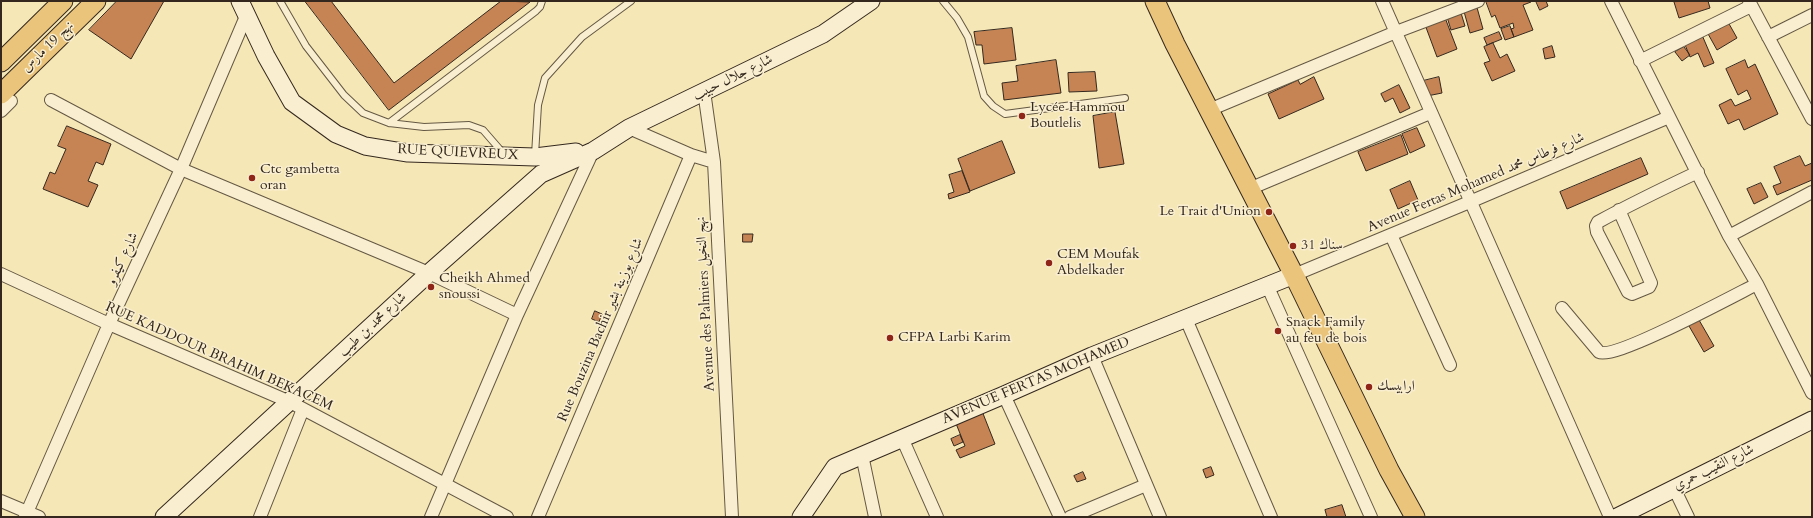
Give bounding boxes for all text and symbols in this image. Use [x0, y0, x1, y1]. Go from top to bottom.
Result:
street label: نهج 19 مارس [18, 18, 78, 76]
street label: شارع جلال حبيب [690, 51, 776, 105]
place label: Lycée Hammou Boutlelis [1030, 100, 1125, 132]
marker: Lycée Hammou Boutlelis [1017, 111, 1027, 121]
street label: Avenue Fertas Mohamed شارع فرطاس محمد [1365, 130, 1587, 236]
street label: RUE QUIEVREUX [397, 141, 519, 165]
place label: Ctc gambetta oran [260, 162, 340, 194]
marker: Ctc gambetta oran [247, 173, 257, 183]
place label: Le Trait d'Union [1159, 204, 1261, 220]
marker: Le Trait d'Union [1264, 207, 1274, 217]
street label: Avenue des Palmiers نهج النخيل [693, 216, 719, 392]
street label: شارع كيفرو [103, 230, 143, 288]
street label: Rue Bouzina Bachir شارع بوزينة بشير [555, 236, 647, 424]
place label: سناك 31 [1301, 238, 1343, 254]
marker: سناك 31 [1288, 241, 1298, 251]
place label: CEM Moufak Abdelkader [1057, 247, 1140, 280]
marker: CEM Moufak Abdelkader [1044, 258, 1054, 268]
place label: Cheikh Ahmed snoussi [439, 271, 530, 304]
marker: Cheikh Ahmed snoussi [426, 282, 436, 292]
street label: شارع محمد بن طيب [336, 289, 410, 361]
street label: RUE KADDOUR BRAHIM BEKACEM [103, 299, 335, 415]
place label: Snack Family au feu de bois [1286, 315, 1367, 348]
marker: Snack Family au feu de bois [1273, 326, 1283, 336]
place label: CFPA Larbi Karim [898, 330, 1011, 346]
marker: CFPA Larbi Karim [885, 333, 895, 343]
street label: AVENUE FERTAS MOHAMED [940, 334, 1132, 428]
place label: ارابيسك [1377, 379, 1415, 395]
marker: ارابيسك [1364, 382, 1374, 392]
street label: شارع النقيب حمري [1671, 441, 1757, 495]

